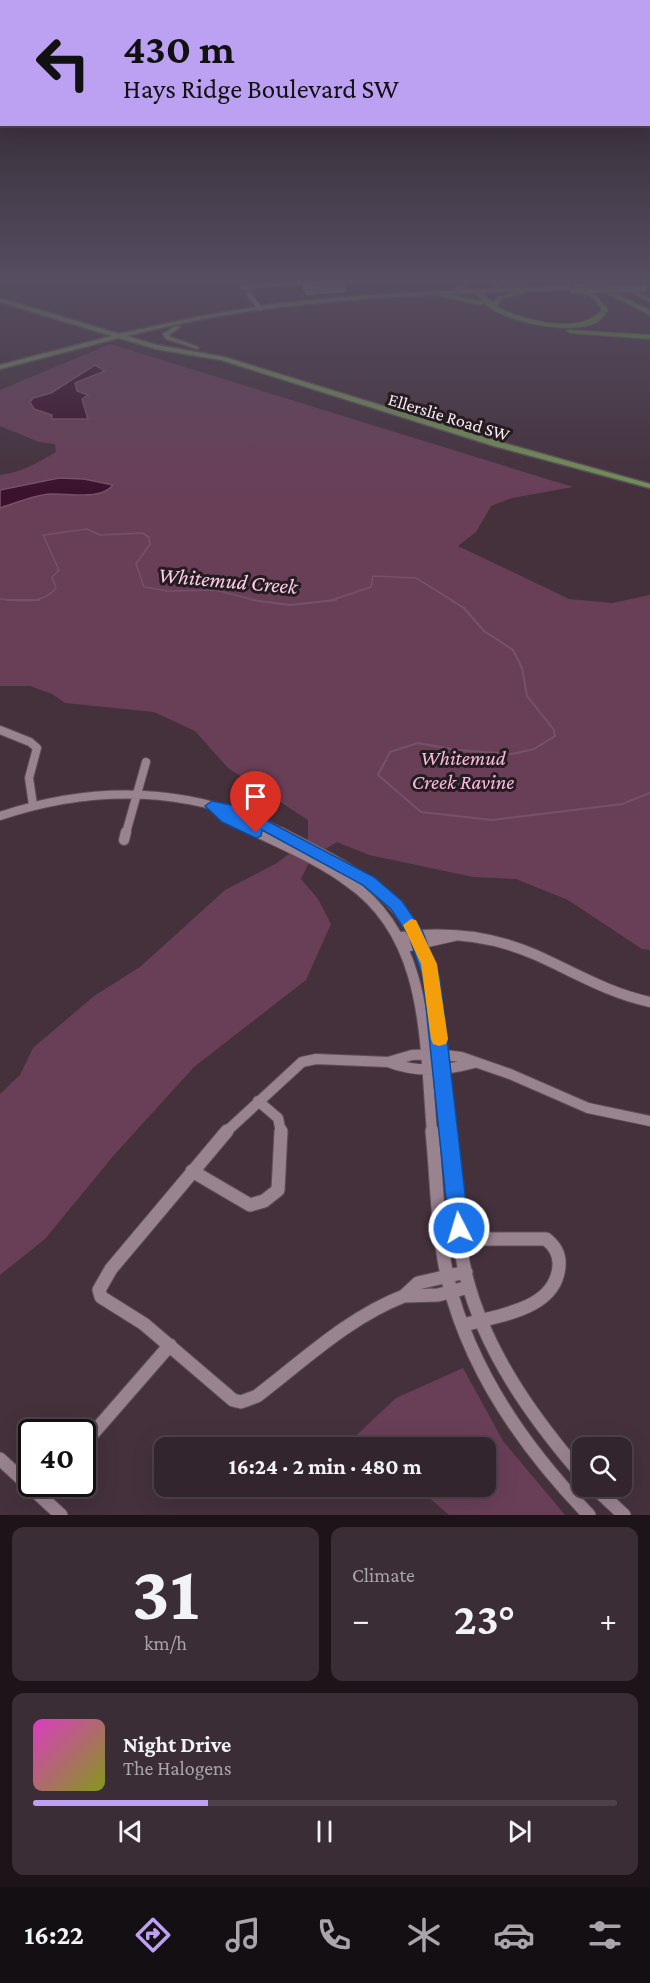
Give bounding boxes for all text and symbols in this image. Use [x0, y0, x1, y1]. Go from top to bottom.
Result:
icon: left [24, 24, 102, 102]
text: 430 m [123, 25, 235, 72]
text: Hays Ridge Boulevard SW [123, 74, 399, 104]
street label: Ellerslie Road SW [386, 389, 513, 445]
water label: Whitemud Creek [157, 562, 300, 599]
park label: Whitemud Creek Ravine [412, 746, 514, 794]
pin [230, 771, 281, 833]
icon: arrive [239, 780, 272, 813]
position arrow [427, 1196, 491, 1260]
speed limit sign: 40 [18, 1419, 96, 1497]
map controls [572, 1437, 632, 1497]
button: search [572, 1437, 632, 1497]
text: 16:24 · 2 min · 480 m [228, 1454, 422, 1479]
text: 31 [132, 1549, 199, 1636]
text: Climate [352, 1564, 415, 1586]
text: 23° [454, 1594, 515, 1644]
text: − [352, 1601, 369, 1638]
text: + [600, 1601, 617, 1638]
text: km/h [144, 1632, 187, 1654]
text: Night Drive [123, 1732, 231, 1757]
text: The Halogens [123, 1757, 232, 1779]
icon: previous [114, 1815, 147, 1848]
icon: pause [308, 1815, 341, 1848]
icon: next [503, 1815, 536, 1848]
icon: directions [132, 1914, 174, 1956]
icon: music [222, 1914, 264, 1956]
icon: phone [313, 1914, 355, 1956]
icon: climate [403, 1914, 445, 1956]
icon: car [493, 1914, 535, 1956]
icon: filters [584, 1914, 626, 1956]
text: 16:22 [24, 1920, 84, 1950]

